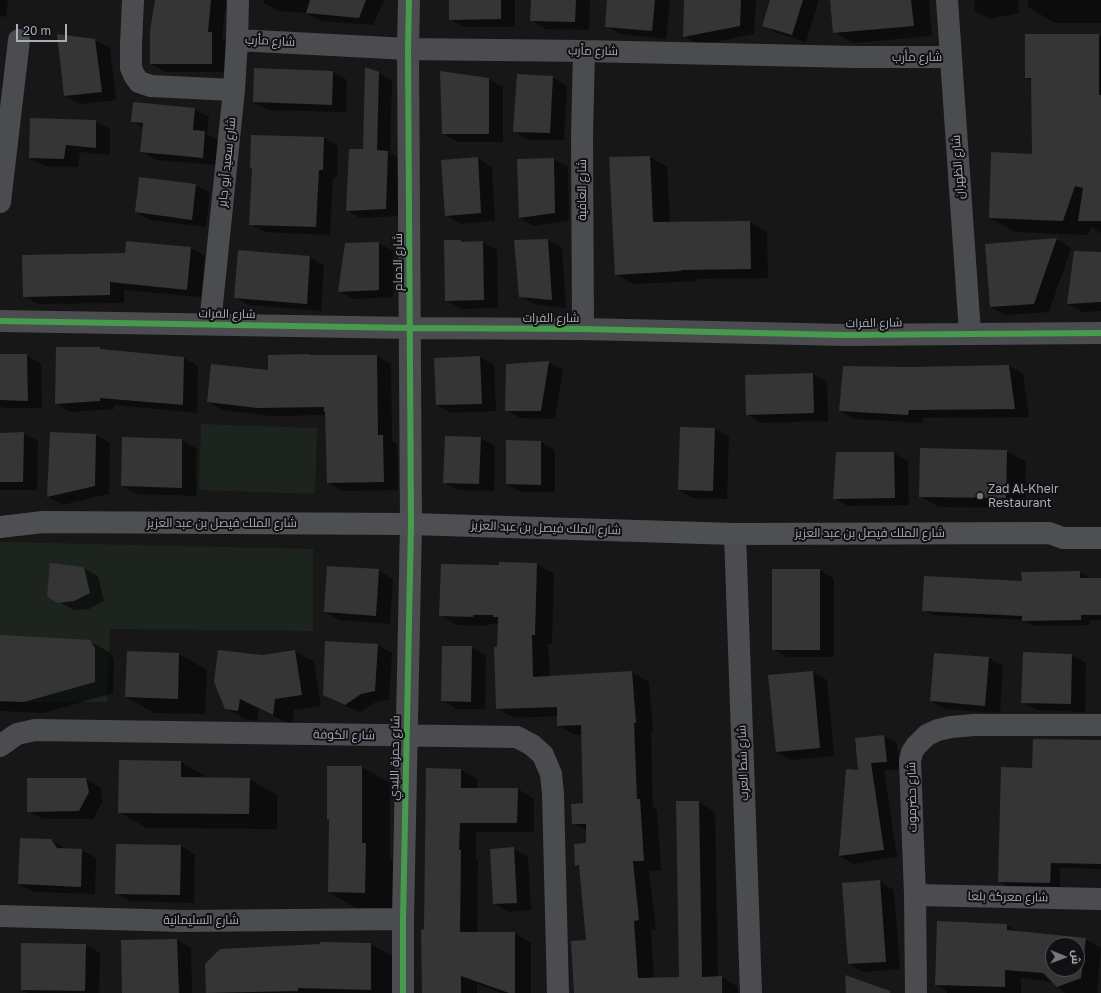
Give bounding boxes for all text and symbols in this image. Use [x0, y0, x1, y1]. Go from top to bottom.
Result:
scale bar [18, 16, 69, 42]
text: 20 m [23, 23, 51, 38]
street label: شارع مأرب [245, 32, 295, 50]
street label: شارع مأرب [568, 43, 618, 59]
street label: شارع مأرب [892, 50, 942, 64]
street label: شارع سعيد أبو جابر [215, 116, 239, 208]
street label: شارع الظهران [949, 134, 967, 200]
street label: شارع العافية [575, 159, 589, 221]
street label: شارع الدمام [391, 233, 405, 291]
street label: شارع الفرات [199, 306, 255, 322]
street label: شارع الفرات [523, 311, 579, 325]
street label: شارع الفرات [846, 315, 902, 331]
place label: Zad Al-Kheir Restaurant [988, 482, 1059, 510]
marker: Zad Al-Kheir Restaurant [975, 491, 985, 501]
street label: شارع الملك فيصل بن عبد العزيز [147, 516, 297, 530]
street label: شارع الملك فيصل بن عبد العزيز [471, 518, 621, 538]
street label: شارع الملك فيصل بن عبد العزيز [795, 526, 945, 540]
street label: شارع حمزة اللبدي [387, 715, 403, 801]
street label: شارع شط العرب [734, 725, 752, 801]
street label: شارع الكوفة [313, 727, 375, 743]
street label: شارع حضرموت [904, 762, 920, 832]
street label: شارع معركة بلعا [968, 889, 1048, 905]
street label: شارع السليمانية [163, 913, 239, 927]
north arrow [1045, 937, 1085, 977]
text: ش [1070, 950, 1083, 964]

